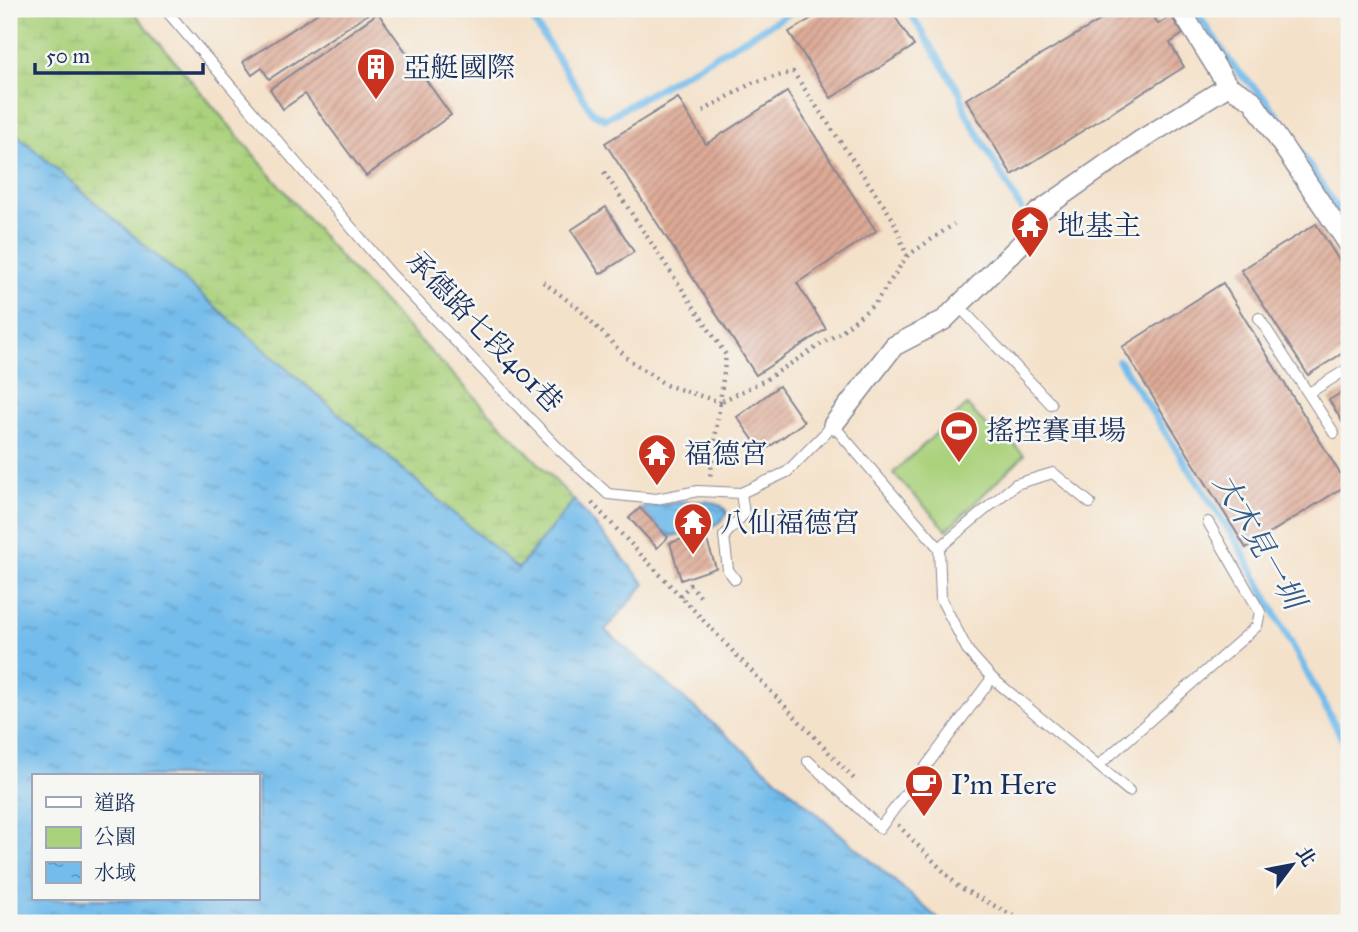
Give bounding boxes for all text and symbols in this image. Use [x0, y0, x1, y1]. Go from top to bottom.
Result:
scale bar [35, 32, 203, 76]
text: 50 m [46, 43, 91, 69]
building icon: 亞艇國際 [355, 46, 397, 101]
place label: 亞艇國際 [403, 50, 515, 85]
temple icon: 地基主 [1009, 204, 1051, 259]
place label: 地基主 [1057, 208, 1141, 243]
street label: 承德路七段401巷 [399, 243, 570, 419]
sports icon: 搖控賽車場 [938, 409, 980, 464]
place label: 搖控賽車場 [986, 413, 1126, 448]
temple icon: 福德宮 [636, 432, 678, 487]
place label: 福德宮 [684, 436, 768, 471]
water label: 大木見一圳 [1206, 467, 1315, 619]
temple icon: 八仙福德宮 [672, 501, 714, 556]
place label: 八仙福德宮 [720, 505, 860, 540]
cafe icon: I'm Here [903, 763, 945, 818]
place label: I'm Here [951, 767, 1057, 802]
legend [32, 774, 259, 900]
text: 道路 [94, 790, 136, 816]
text: 公園 [94, 824, 136, 850]
north arrow [1256, 830, 1326, 900]
text: 北 [1291, 842, 1321, 870]
text: 水域 [94, 860, 136, 886]

